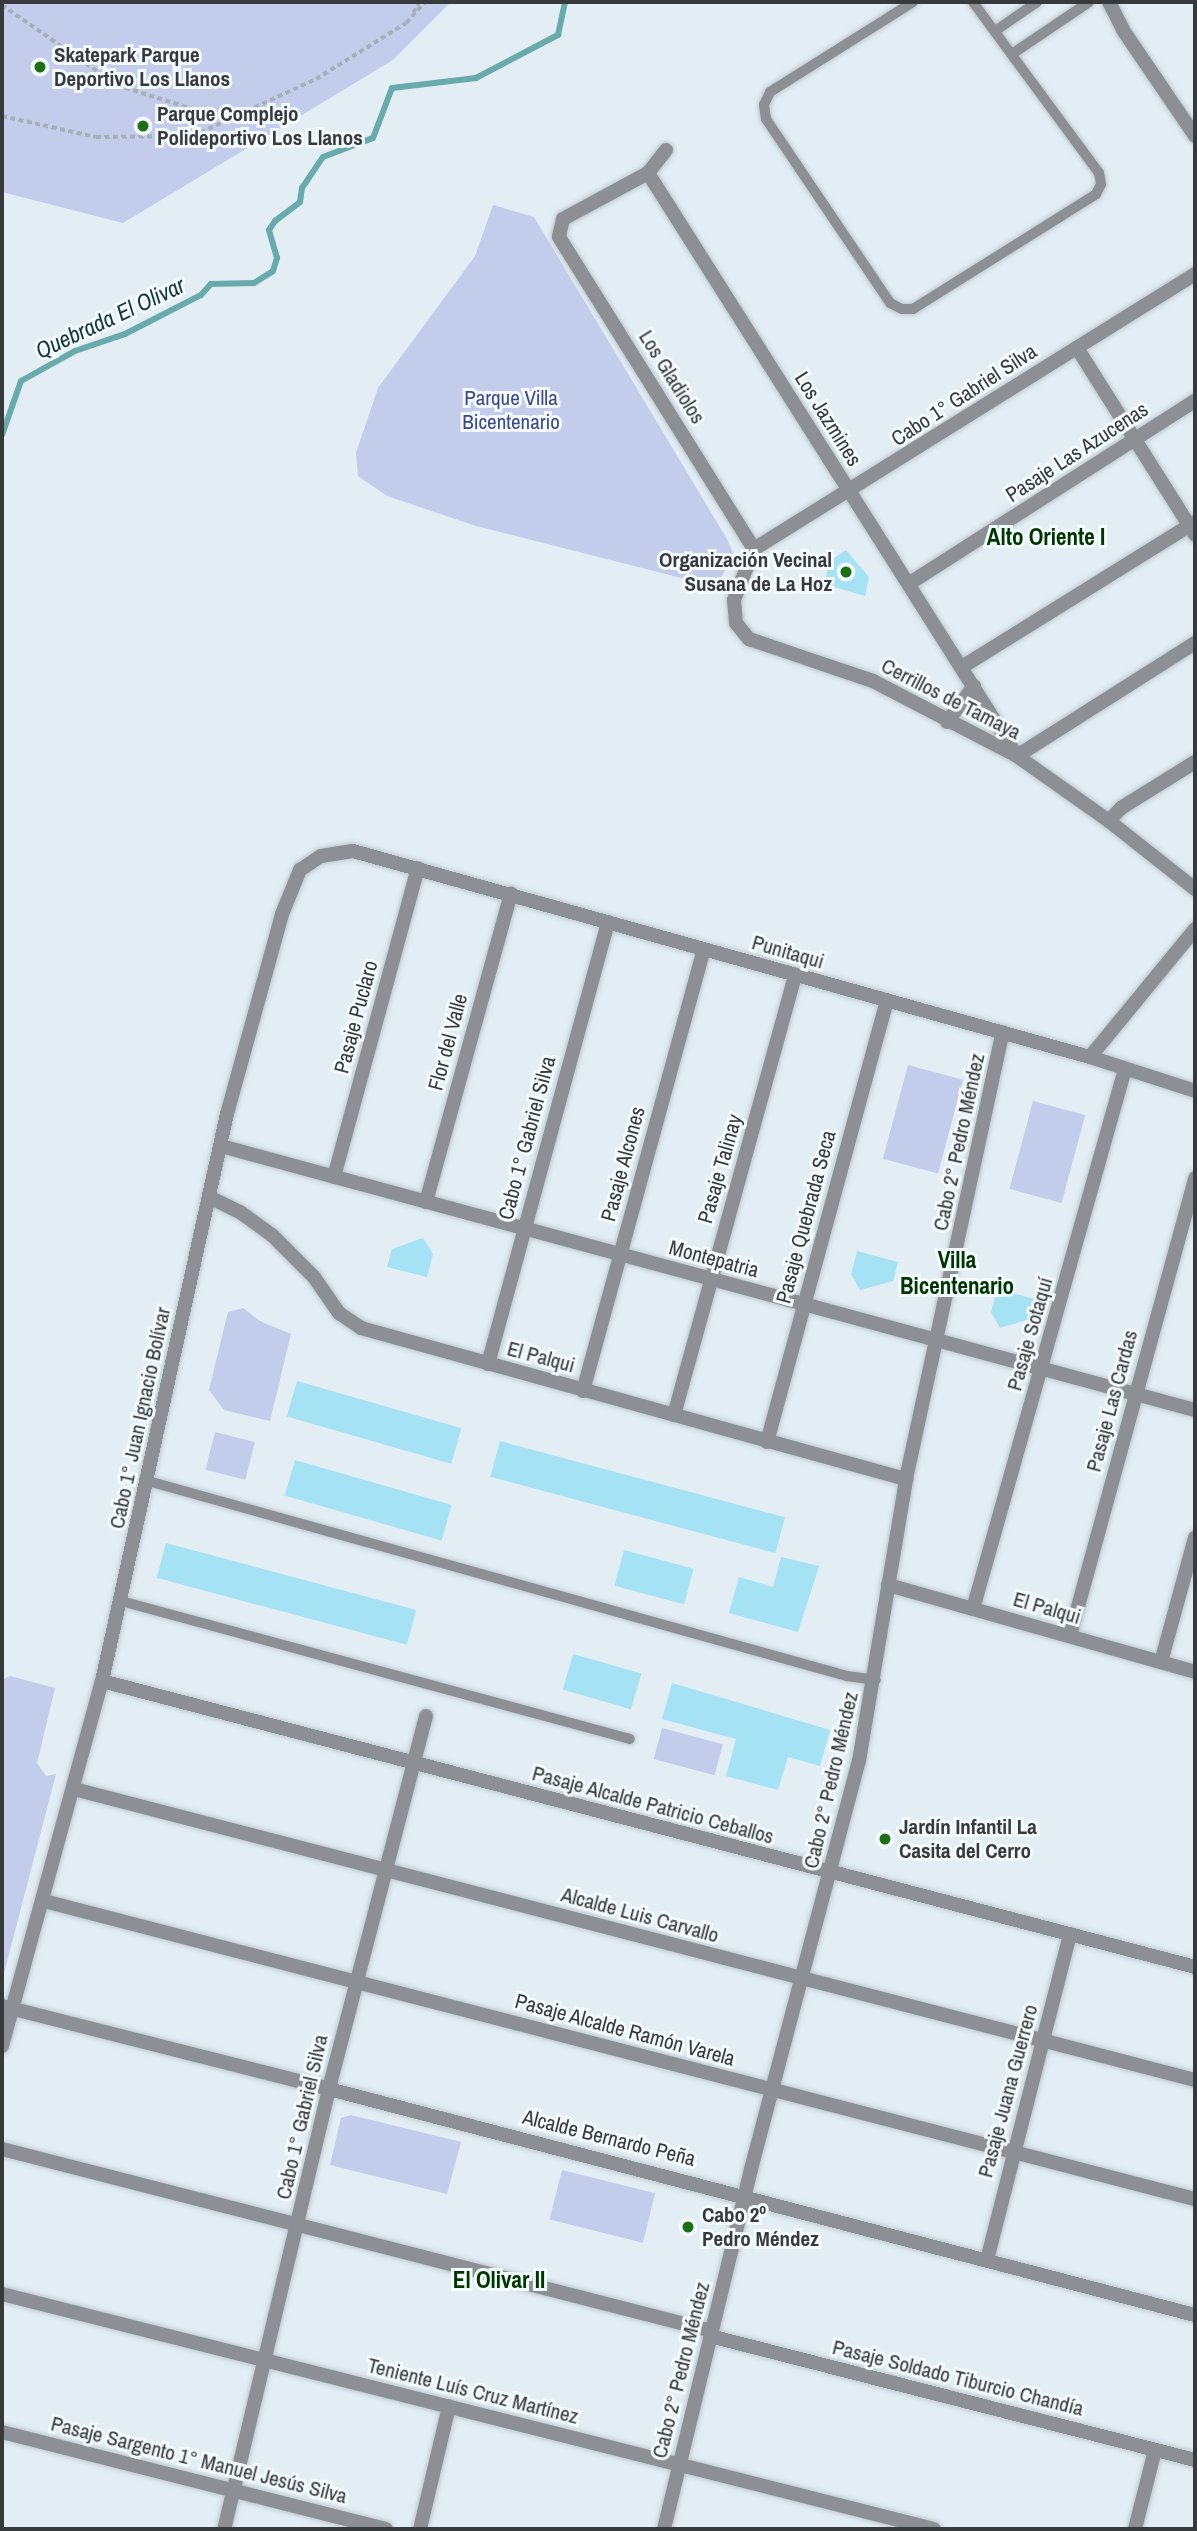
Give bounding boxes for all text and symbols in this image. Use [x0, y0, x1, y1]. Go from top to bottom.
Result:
place label: Skatepark Parque Deportivo Los Llanos [54, 42, 230, 92]
marker: Skatepark Parque Deportivo Los Llanos [32, 59, 48, 75]
place label: Parque Complejo Polideportivo Los Llanos [157, 101, 363, 151]
marker: Parque Complejo Polideportivo Los Llanos [135, 118, 151, 134]
water label: Quebrada El Olivar [31, 271, 189, 365]
street label: Los Gladiolos [633, 326, 711, 428]
street label: Cabo 1° Gabriel Silva [887, 339, 1041, 451]
street label: Los Jazmines [789, 367, 867, 471]
park label: Parque Villa Bicentenario [462, 385, 560, 435]
street label: Pasaje Las Azucenas [1001, 396, 1153, 508]
district label: Alto Oriente I [987, 523, 1105, 551]
place label: Organización Vecinal Susana de La Hoz [659, 547, 832, 597]
marker: Organización Vecinal Susana de La Hoz [838, 564, 854, 580]
street label: Cerrillos de Tamaya [877, 653, 1025, 745]
street label: Punitaqui [749, 930, 827, 974]
street label: Pasaje Puclaro [329, 958, 383, 1076]
street label: Flor del Valle [423, 991, 473, 1093]
street label: Cabo 2° Pedro Méndez [928, 1051, 990, 1233]
street label: Cabo 1° Gabriel Silva [493, 1053, 561, 1223]
street label: Pasaje Alcones [595, 1103, 651, 1225]
street label: Pasaje Talinay [692, 1112, 748, 1226]
street label: Pasaje Quebrada Seca [771, 1128, 841, 1306]
street label: Montepatria [666, 1235, 762, 1283]
district label: Villa Bicentenario [900, 1246, 1014, 1300]
street label: Pasaje Sotaquí [1002, 1274, 1058, 1394]
street label: Cabo 1° Juan Ignacio Bolívar [104, 1305, 176, 1531]
street label: Pasaje Las Cardas [1081, 1327, 1143, 1475]
street label: El Palqui [504, 1336, 578, 1378]
street label: El Palqui [1010, 1586, 1084, 1630]
street label: Cabo 2° Pedro Méndez [798, 1689, 864, 1871]
street label: Pasaje Alcalde Patricio Ceballos [529, 1761, 777, 1849]
place label: Jardín Infantil La Casita del Cerro [899, 1814, 1037, 1864]
marker: Jardín Infantil La Casita del Cerro [877, 1831, 893, 1847]
street label: Alcalde Luis Carvallo [559, 1882, 721, 1948]
street label: Pasaje Alcalde Ramón Varela [512, 1988, 738, 2072]
street label: Pasaje Juana Guerrero [973, 2002, 1043, 2180]
street label: Cabo 1° Gabriel Silva [271, 2032, 333, 2202]
street label: Alcalde Bernardo Peña [520, 2104, 698, 2172]
place label: Cabo 2º Pedro Méndez [702, 2202, 819, 2252]
marker: Cabo 2º Pedro Méndez [680, 2219, 696, 2235]
district label: El Olivar II [453, 2266, 545, 2294]
street label: Cabo 2° Pedro Méndez [647, 2279, 715, 2461]
street label: Pasaje Soldado Tiburcio Chandía [830, 2335, 1086, 2421]
street label: Teniente Luís Cruz Martínez [365, 2353, 581, 2429]
street label: Pasaje Sargento 1° Manuel Jesús Silva [48, 2411, 350, 2509]

